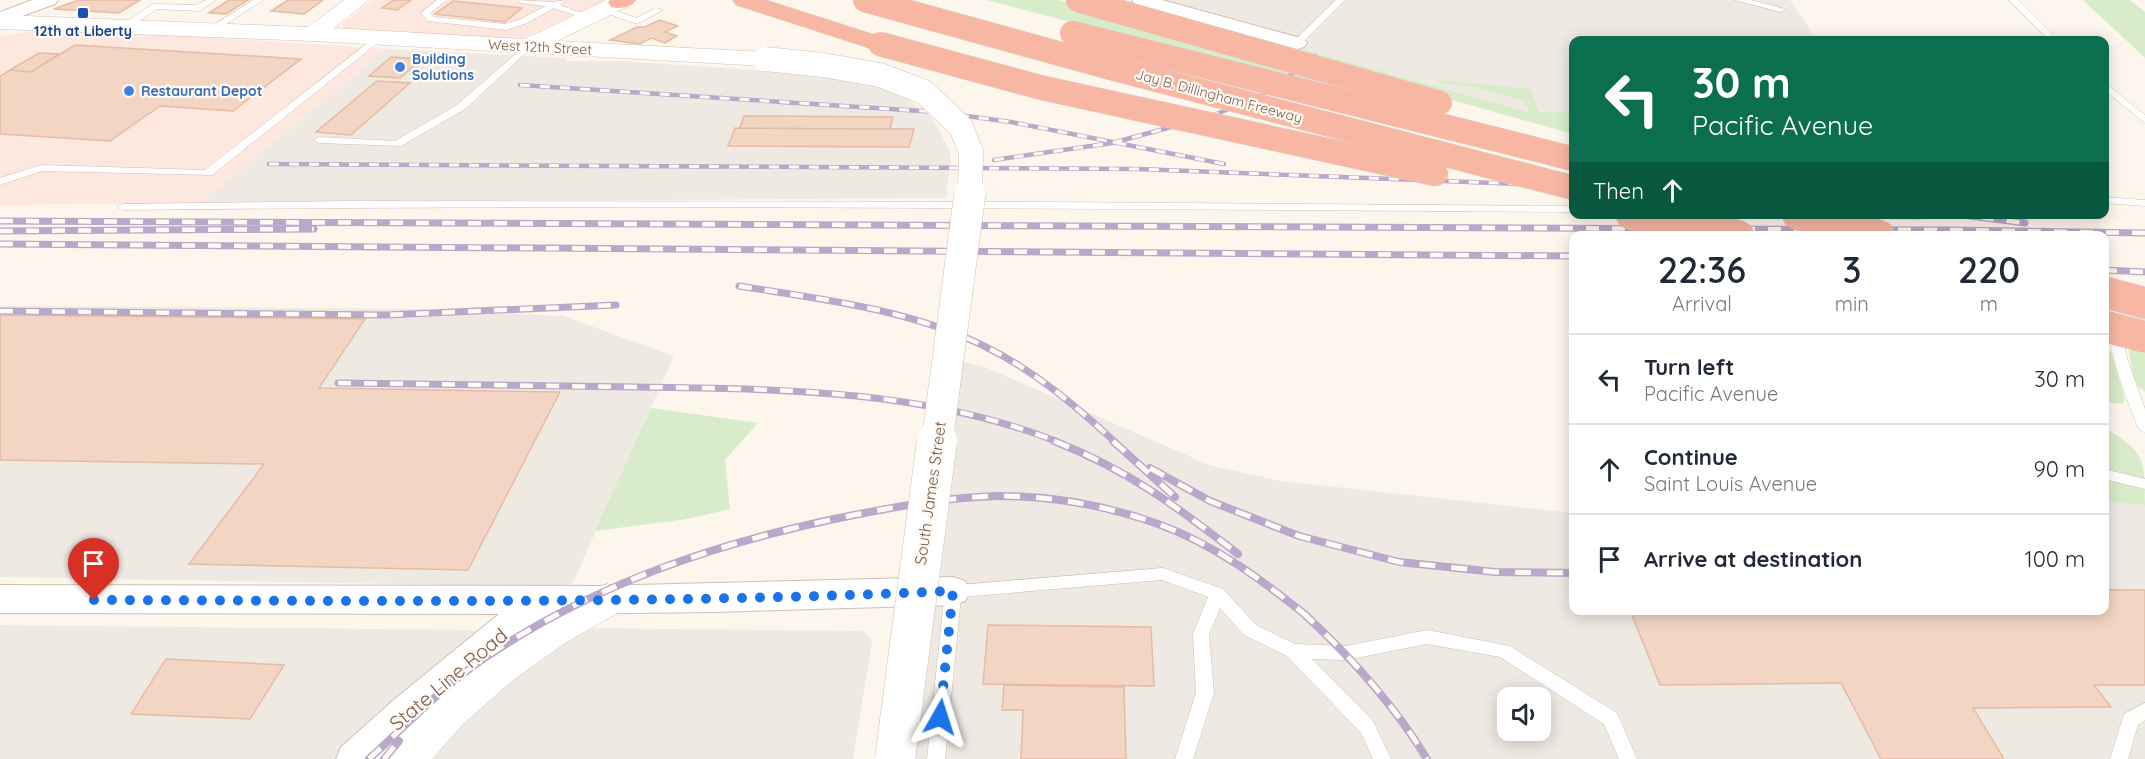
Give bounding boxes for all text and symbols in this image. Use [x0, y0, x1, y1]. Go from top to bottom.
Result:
marker: 12th at Liberty [76, 6, 90, 20]
place label: 12th at Liberty [34, 22, 132, 40]
street label: West 12th Street [488, 35, 593, 59]
place label: Building Solutions [412, 50, 474, 84]
text: 30 m [1692, 56, 1791, 109]
marker: Building Solutions [393, 60, 407, 74]
icon: left [1593, 60, 1671, 138]
street label: Jay B. Dillingham Freeway [1134, 65, 1304, 127]
place label: Restaurant Depot [141, 82, 263, 100]
marker: Restaurant Depot [122, 84, 136, 98]
text: Pacific Avenue [1692, 108, 1873, 142]
icon: ahead [1656, 174, 1689, 207]
text: Then [1593, 177, 1644, 205]
text: 22:36 [1658, 247, 1746, 292]
text: 3 [1842, 247, 1861, 292]
text: 220 [1958, 247, 2020, 292]
text: Arrival [1672, 291, 1732, 316]
text: min [1835, 291, 1869, 316]
text: m [1980, 291, 1998, 316]
text: Turn left [1644, 353, 1734, 381]
icon: left [1593, 363, 1626, 396]
text: 30 m [2034, 365, 2085, 393]
text: Pacific Avenue [1644, 381, 1778, 406]
street label: South James Street [910, 420, 950, 566]
text: Continue [1644, 443, 1738, 471]
icon: ahead [1593, 453, 1626, 486]
text: 90 m [2034, 455, 2085, 483]
text: Saint Louis Avenue [1644, 471, 1817, 496]
pin [68, 538, 119, 600]
icon: arrive [1593, 543, 1626, 576]
text: Arrive at destination [1644, 545, 1862, 573]
text: 100 m [2025, 545, 2085, 573]
icon: arrive [77, 547, 110, 580]
street label: State Line Road [384, 622, 512, 736]
position arrow [908, 685, 972, 749]
map controls [1497, 687, 1551, 741]
button: sound [1497, 687, 1551, 741]

